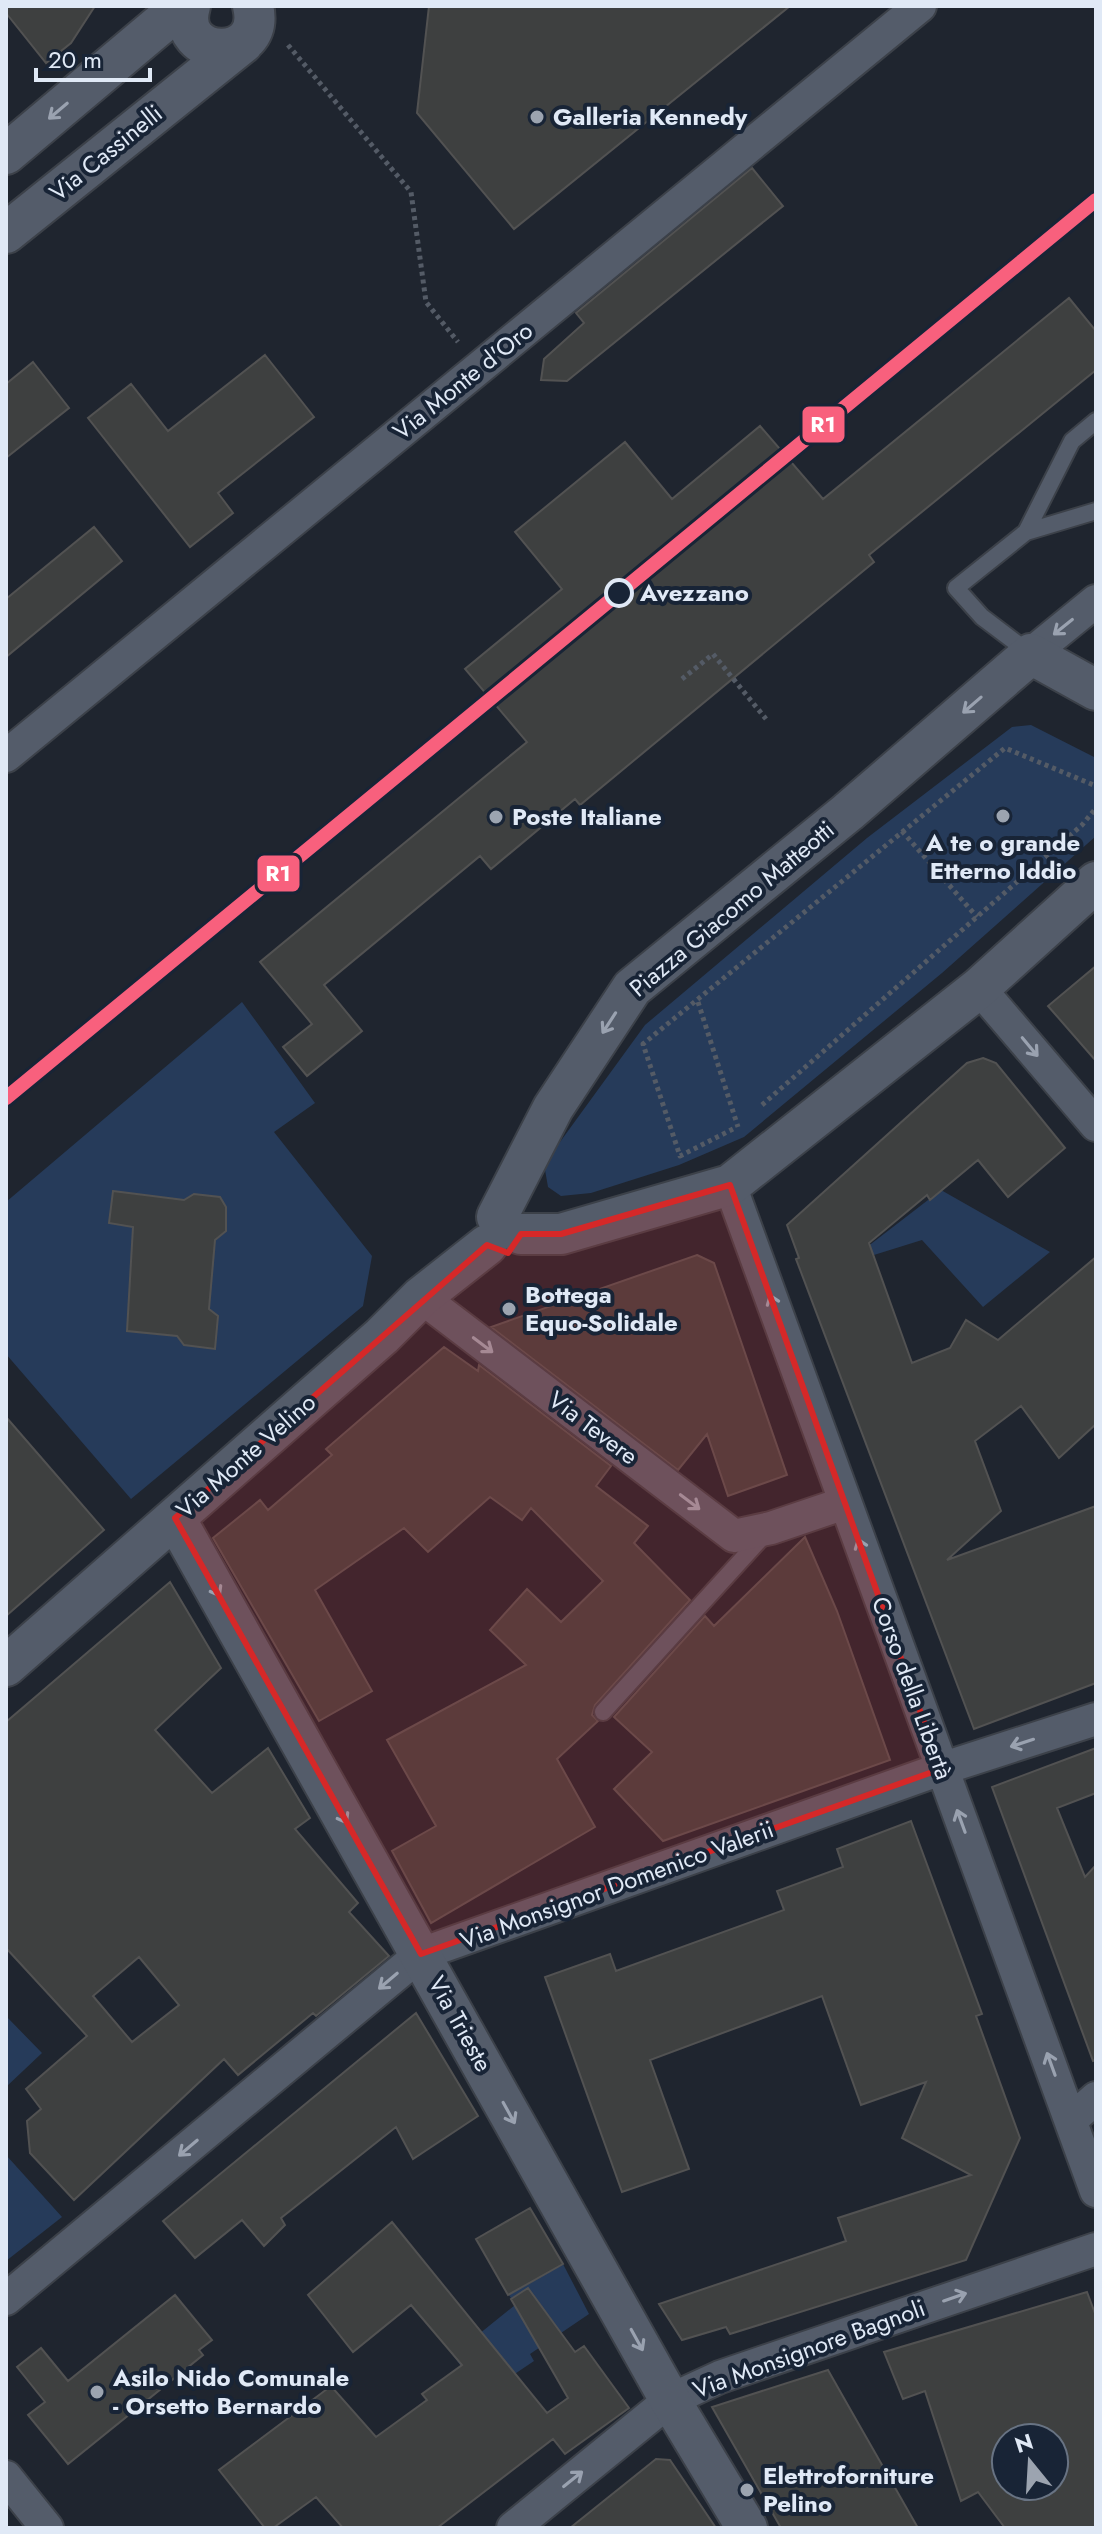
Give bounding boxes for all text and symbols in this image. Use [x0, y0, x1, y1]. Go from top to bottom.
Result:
scale bar [36, 32, 150, 82]
text: 20 m [48, 42, 102, 77]
street label: Via Cassinelli [42, 96, 170, 209]
place label: Galleria Kennedy [553, 99, 748, 134]
one-way arrow [48, 102, 69, 120]
marker: Galleria Kennedy [528, 108, 546, 126]
street label: Via Monte d'Oro [385, 313, 540, 448]
line badge: R1 [801, 405, 846, 444]
text: R1 [810, 408, 836, 440]
place label: Avezzano [639, 575, 749, 610]
marker: Avezzano [605, 579, 633, 607]
one-way arrow [1054, 618, 1074, 636]
one-way arrow [962, 696, 982, 714]
place label: Poste Italiane [512, 799, 662, 834]
marker: A te o grande Etterno Iddio [994, 807, 1012, 825]
marker: Poste Italiane [487, 808, 505, 826]
street label: Piazza Giacomo Matteotti [622, 812, 842, 1005]
place label: A te o grande Etterno Iddio [925, 825, 1080, 888]
line badge: R1 [256, 854, 301, 893]
text: R1 [265, 857, 291, 889]
one-way arrow [601, 1011, 617, 1033]
one-way arrow [1021, 1037, 1039, 1057]
place label: Bottega Equo-Solidale [525, 1277, 678, 1340]
one-way arrow [765, 1293, 780, 1318]
marker: Bottega Equo-Solidale [500, 1300, 518, 1318]
one-way arrow [472, 1336, 494, 1353]
street label: Via Tevere [541, 1382, 646, 1473]
street label: Via Monte Velino [168, 1385, 323, 1526]
one-way arrow [679, 1494, 700, 1511]
one-way arrow [854, 1538, 868, 1563]
one-way arrow [206, 1574, 222, 1598]
street label: Corso della Libertà [863, 1591, 962, 1784]
one-way arrow [1009, 1736, 1035, 1751]
one-way arrow [333, 1801, 349, 1824]
one-way arrow [952, 1809, 967, 1834]
street label: Via Monsignor Domenico Valerii [455, 1811, 779, 1958]
street label: Via Trieste [420, 1969, 501, 2078]
one-way arrow [378, 1972, 398, 1990]
one-way arrow [1043, 2053, 1057, 2077]
one-way arrow [502, 2101, 518, 2124]
one-way arrow [178, 2139, 198, 2157]
one-way arrow [942, 2289, 967, 2304]
street label: Via Monsignore Bagnoli [688, 2290, 930, 2407]
one-way arrow [630, 2327, 645, 2351]
place label: Asilo Nido Comunale - Orsetto Bernardo [112, 2360, 349, 2423]
marker: Asilo Nido Comunale - Orsetto Bernardo [88, 2383, 106, 2401]
north arrow [990, 2422, 1070, 2502]
text: N [1011, 2425, 1037, 2461]
place label: Elettroforniture Pelino [763, 2458, 934, 2521]
one-way arrow [562, 2470, 583, 2488]
marker: Elettroforniture Pelino [738, 2481, 756, 2499]

